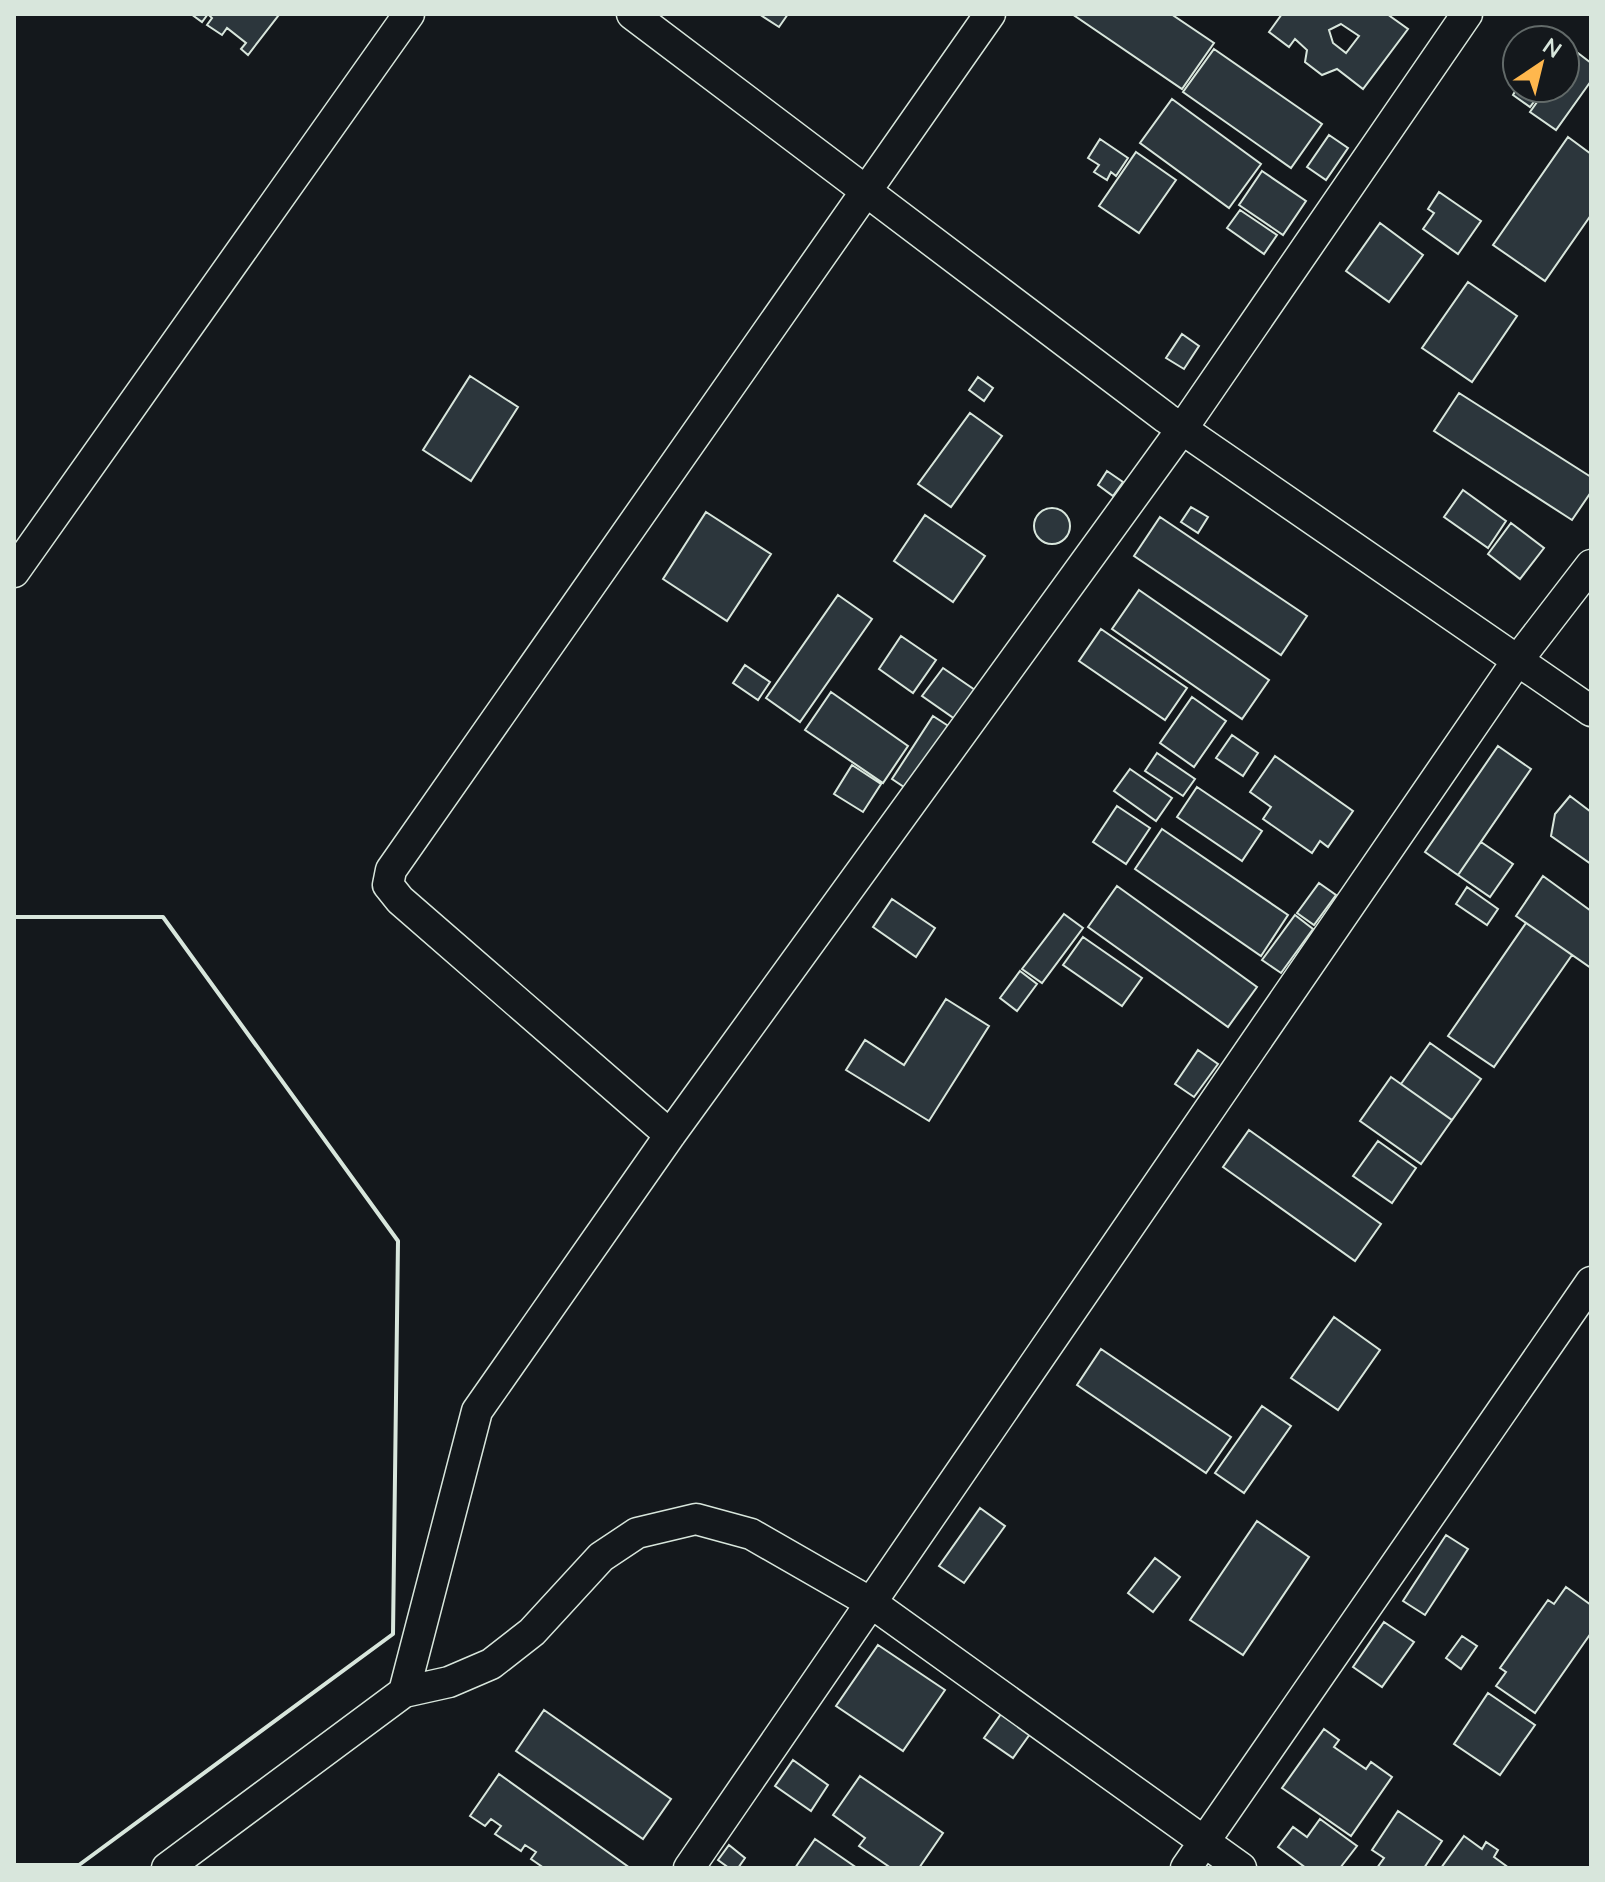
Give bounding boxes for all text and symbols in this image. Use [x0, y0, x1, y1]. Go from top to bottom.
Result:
north arrow [1501, 24, 1581, 104]
text: N [1538, 31, 1567, 64]

